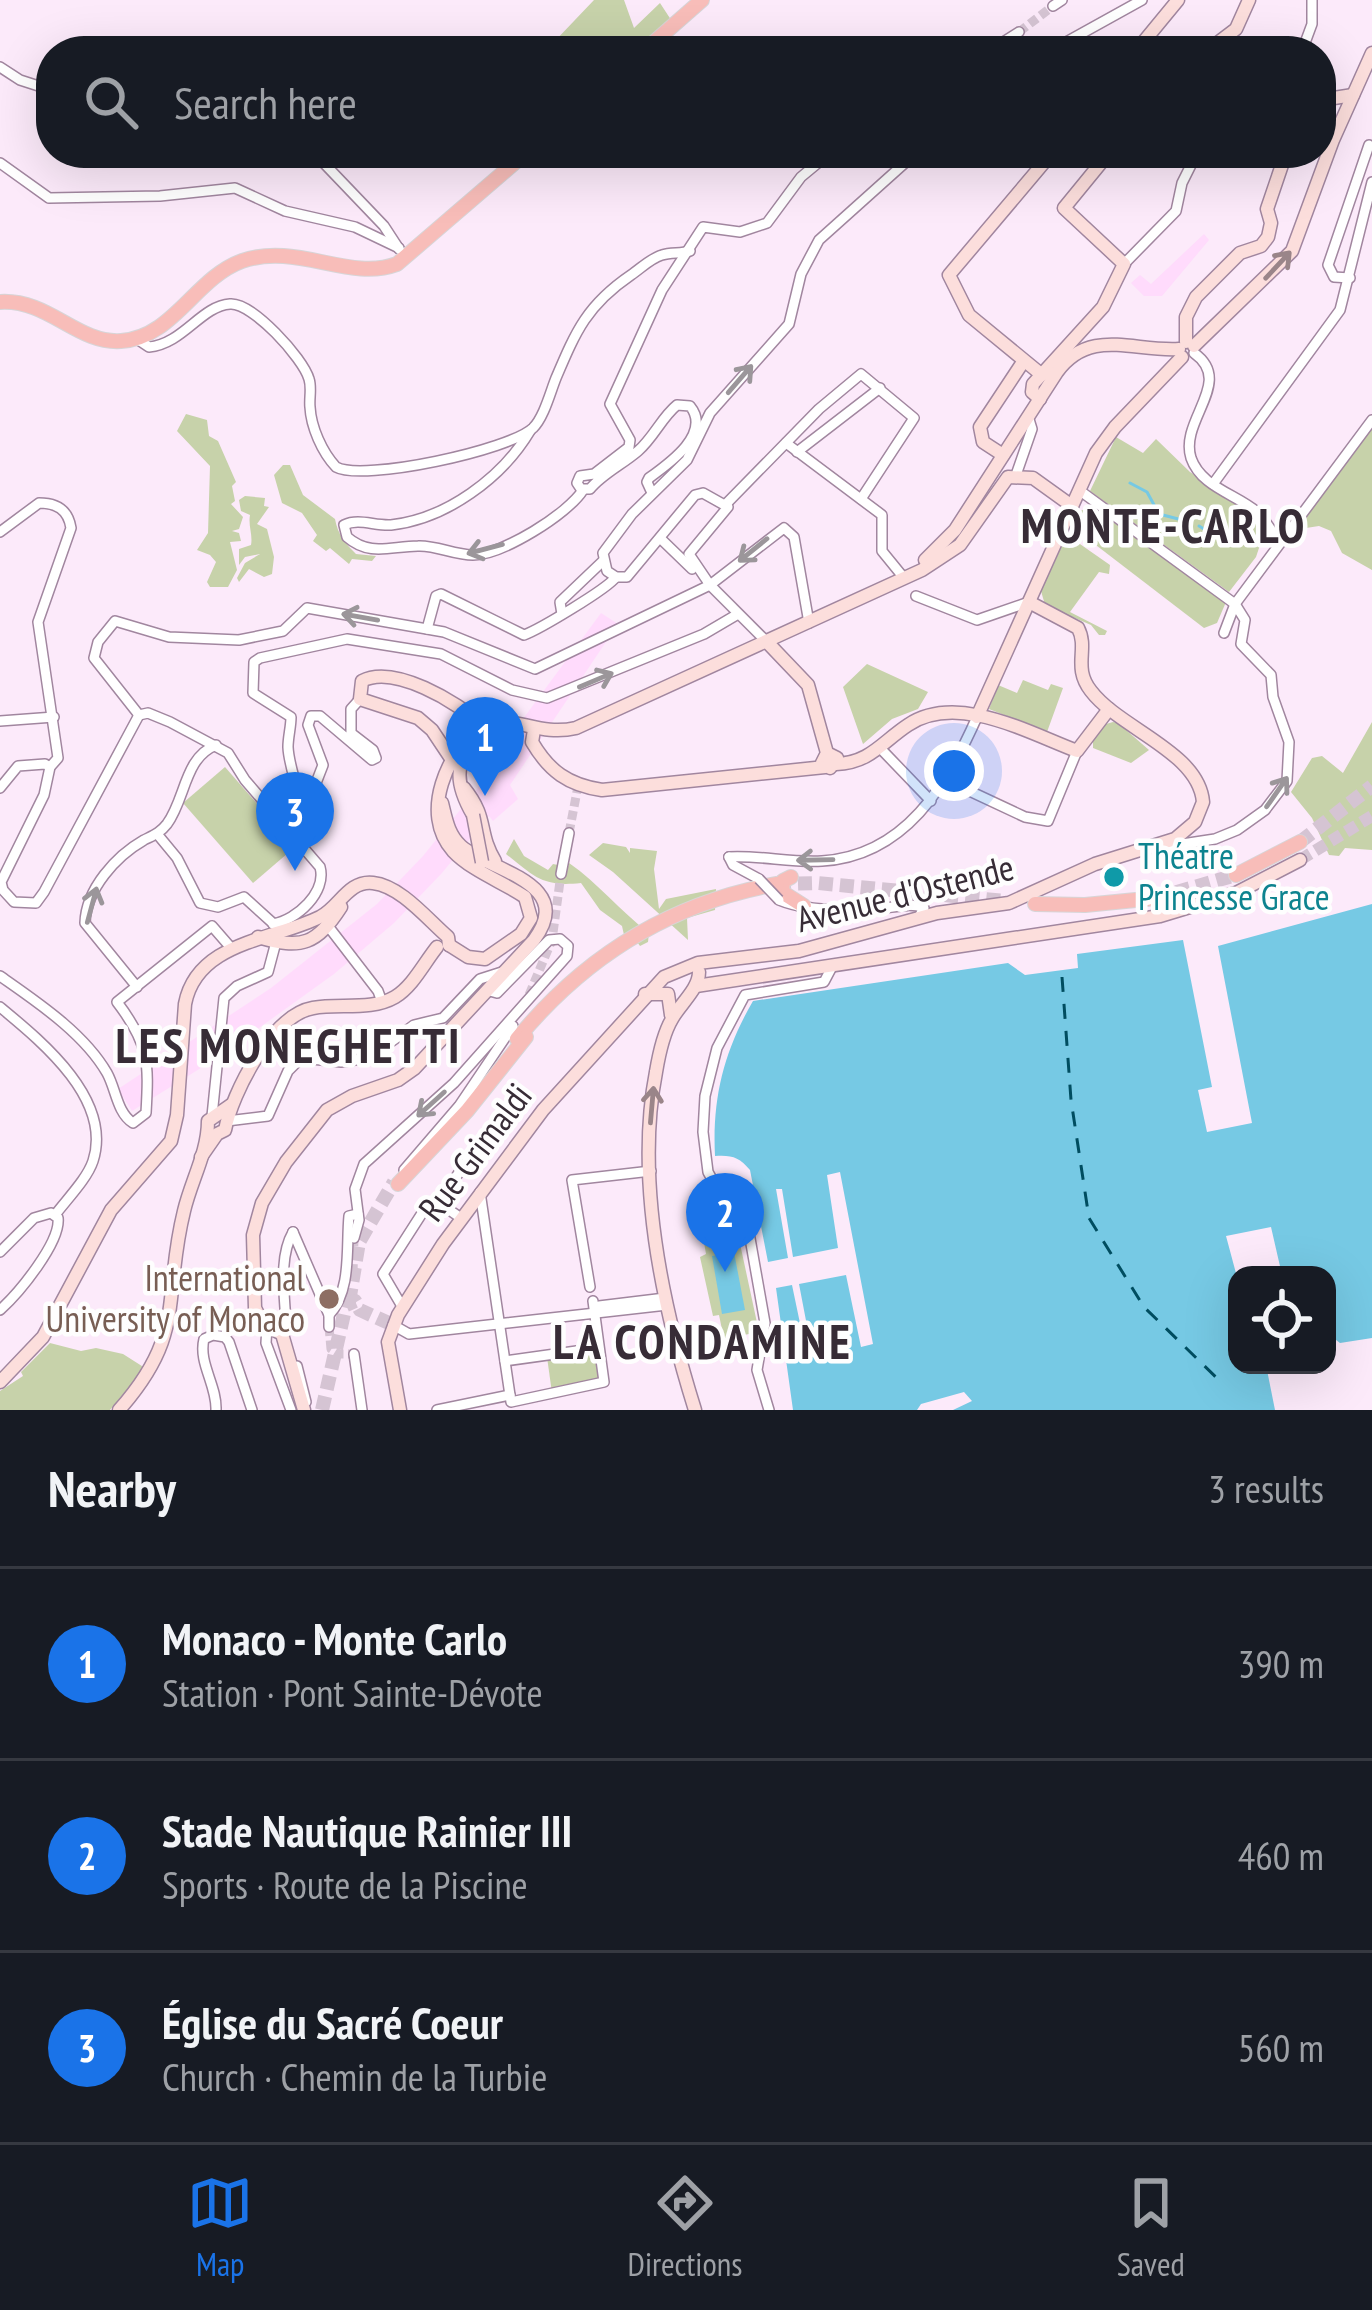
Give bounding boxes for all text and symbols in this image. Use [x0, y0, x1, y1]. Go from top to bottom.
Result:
search box [36, 36, 1336, 168]
icon: search [78, 69, 144, 135]
text: Search here [174, 73, 357, 131]
one-way arrow [1264, 251, 1291, 281]
one-way arrow [726, 364, 753, 395]
district label: MONTE-CARLO [1021, 494, 1307, 556]
one-way arrow [738, 536, 769, 563]
one-way arrow [467, 540, 505, 562]
one-way arrow [341, 605, 380, 627]
one-way arrow [577, 667, 613, 689]
pin: 1 [446, 697, 524, 796]
your location [924, 741, 984, 801]
pin: 3 [256, 772, 334, 871]
one-way arrow [1265, 776, 1290, 809]
place label: Théatre Princesse Grace [1138, 832, 1330, 920]
street label: Avenue d'Ostende [791, 843, 1018, 942]
one-way arrow [797, 848, 836, 871]
marker: Théatre Princesse Grace [1101, 864, 1127, 890]
one-way arrow [82, 886, 104, 924]
district label: LES MONEGHETTI [115, 1014, 463, 1076]
street label: Rue Grimaldi [408, 1073, 542, 1230]
one-way arrow [641, 1086, 664, 1125]
one-way arrow [417, 1090, 447, 1117]
pin: 2 [686, 1173, 764, 1272]
place label: International University of Monaco [46, 1254, 306, 1342]
map controls [1228, 1266, 1336, 1374]
button: locate [1228, 1266, 1336, 1374]
marker: International University of Monaco [316, 1286, 342, 1312]
district label: LA CONDAMINE [553, 1310, 853, 1372]
text: Nearby [48, 1455, 176, 1521]
text: 3 results [1208, 1463, 1324, 1514]
text: Monaco - Monte Carlo [162, 1609, 507, 1667]
text: 1 [78, 1638, 96, 1689]
text: 390 m [1238, 1638, 1324, 1689]
text: Station · Pont Sainte-Dévote [162, 1667, 543, 1718]
text: Stade Nautique Rainier III [162, 1801, 572, 1859]
text: 2 [78, 1830, 96, 1881]
text: 460 m [1238, 1830, 1324, 1881]
text: Sports · Route de la Piscine [162, 1859, 528, 1910]
text: Église du Sacré Coeur [162, 1993, 503, 2051]
text: 3 [78, 2022, 96, 2073]
text: 560 m [1238, 2022, 1324, 2073]
text: Church · Chemin de la Turbie [162, 2051, 547, 2102]
tab: Map [187, 2170, 253, 2285]
tab: Directions [628, 2170, 742, 2285]
tab: Saved [1117, 2170, 1185, 2285]

